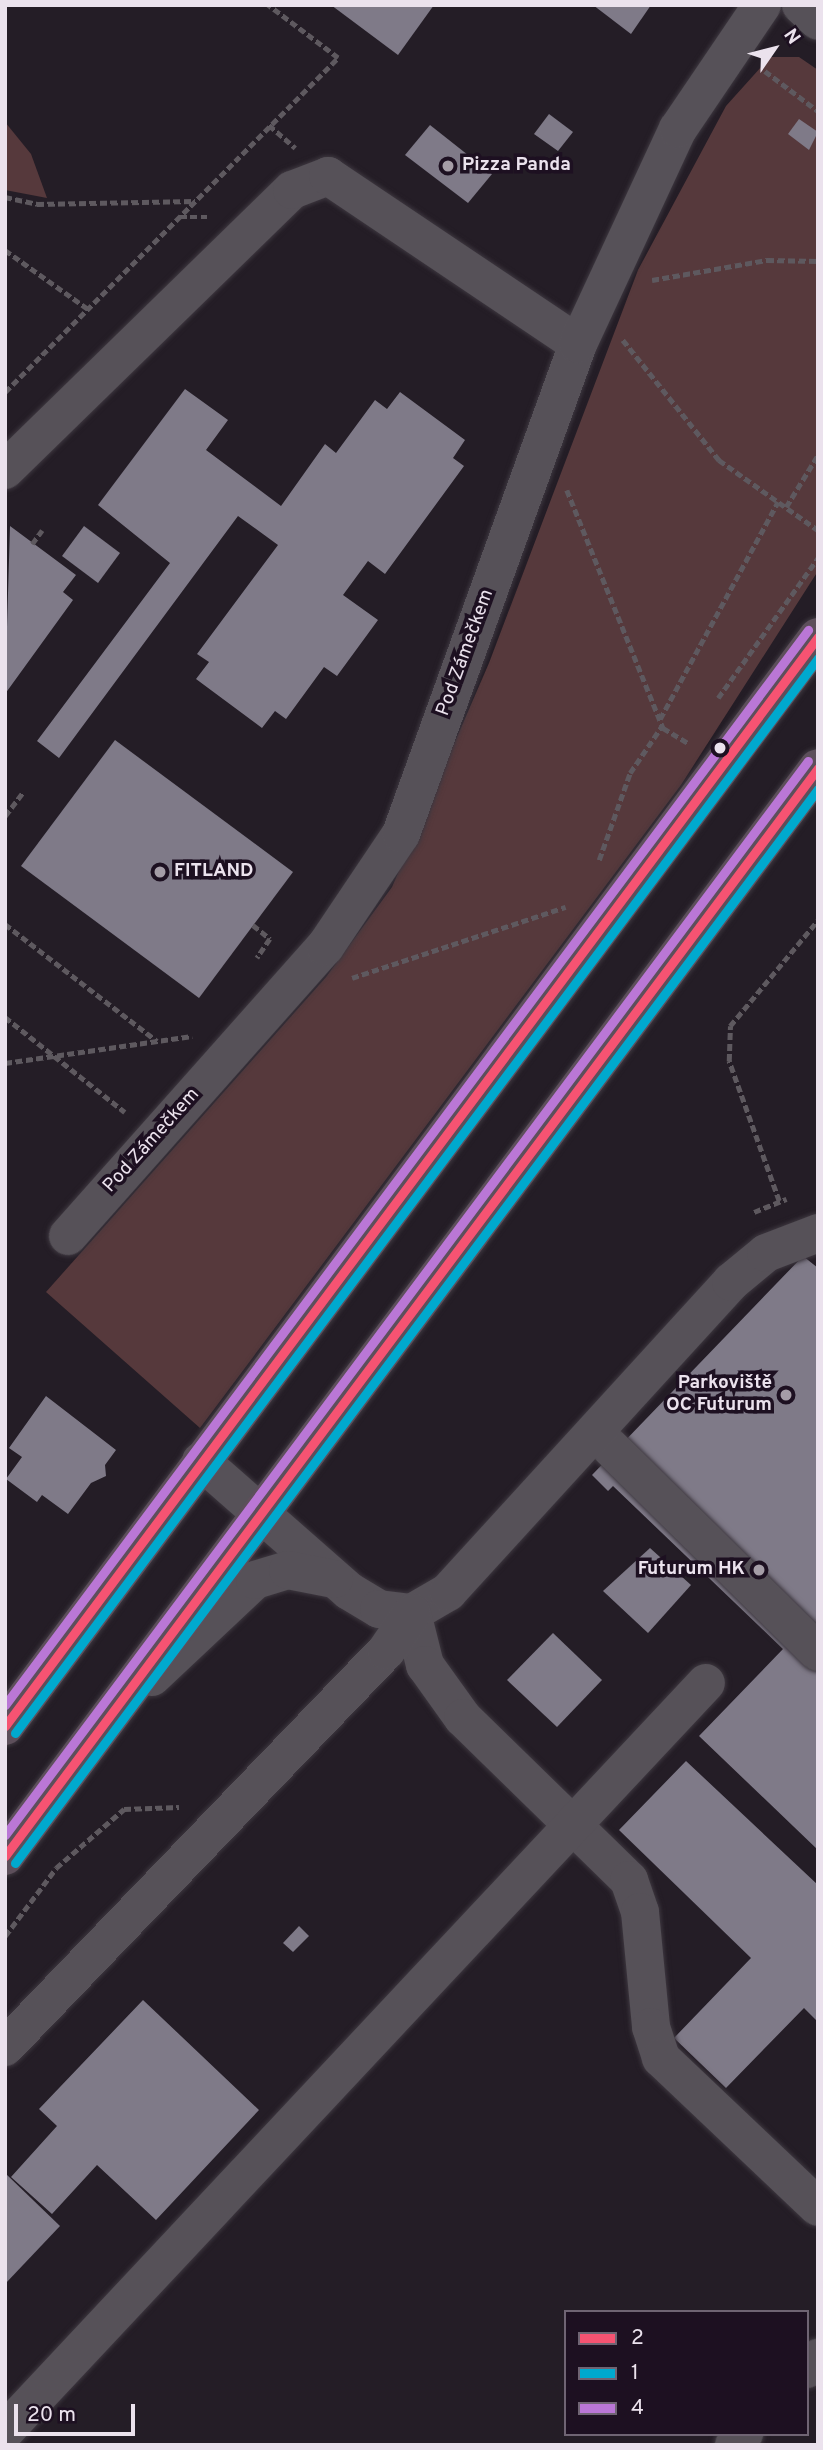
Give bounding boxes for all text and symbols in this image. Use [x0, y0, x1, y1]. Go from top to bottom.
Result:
north arrow [739, 14, 809, 84]
text: N [777, 24, 805, 49]
place label: Pizza Panda [462, 155, 571, 177]
marker: Pizza Panda [440, 158, 456, 174]
street label: Pod Zámečkem [433, 587, 499, 719]
unlabelled marker [713, 741, 727, 755]
place label: FITLAND [174, 861, 254, 883]
marker: FITLAND [152, 864, 168, 880]
street label: Pod Zámečkem [99, 1084, 205, 1198]
place label: Parkoviště OC Futurum [666, 1373, 772, 1417]
marker: Parkoviště OC Futurum [778, 1387, 794, 1403]
place label: Futurum HK [638, 1559, 745, 1581]
marker: Futurum HK [751, 1562, 767, 1578]
legend [564, 2310, 809, 2436]
text: 2 [631, 2325, 644, 2352]
text: 1 [631, 2360, 639, 2387]
scale bar [18, 2390, 138, 2434]
text: 4 [631, 2395, 644, 2422]
text: 20 m [27, 2402, 76, 2429]

